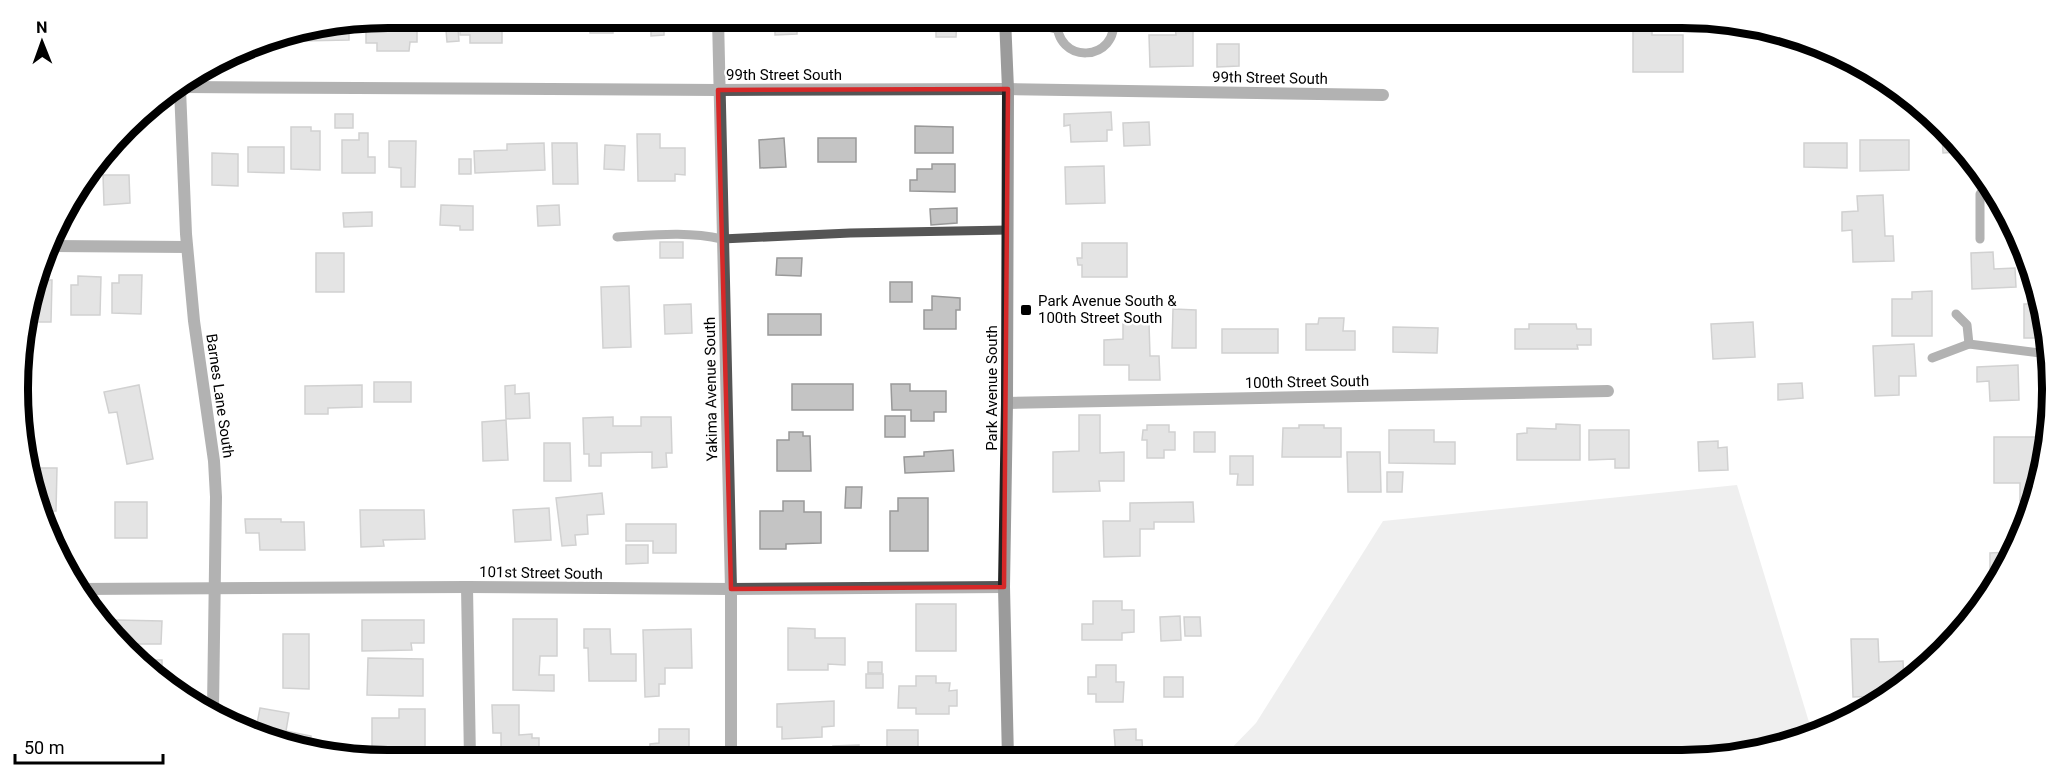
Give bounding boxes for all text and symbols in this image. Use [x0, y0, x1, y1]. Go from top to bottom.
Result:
north arrow [12, 12, 72, 72]
text: N [36, 18, 48, 37]
street label: 99th Street South [726, 66, 842, 84]
street label: 99th Street South [1212, 68, 1328, 88]
place label: Park Avenue South & 100th Street South [1038, 292, 1177, 327]
marker: Park Avenue South & 100th Street South [1019, 303, 1033, 317]
street label: Yakima Avenue South [701, 317, 721, 461]
street label: Park Avenue South [983, 325, 1001, 451]
street label: Barnes Lane South [202, 333, 238, 459]
street label: 100th Street South [1245, 372, 1369, 392]
street label: 101st Street South [479, 563, 603, 583]
scale bar [15, 727, 164, 765]
text: 50 m [24, 737, 64, 758]

